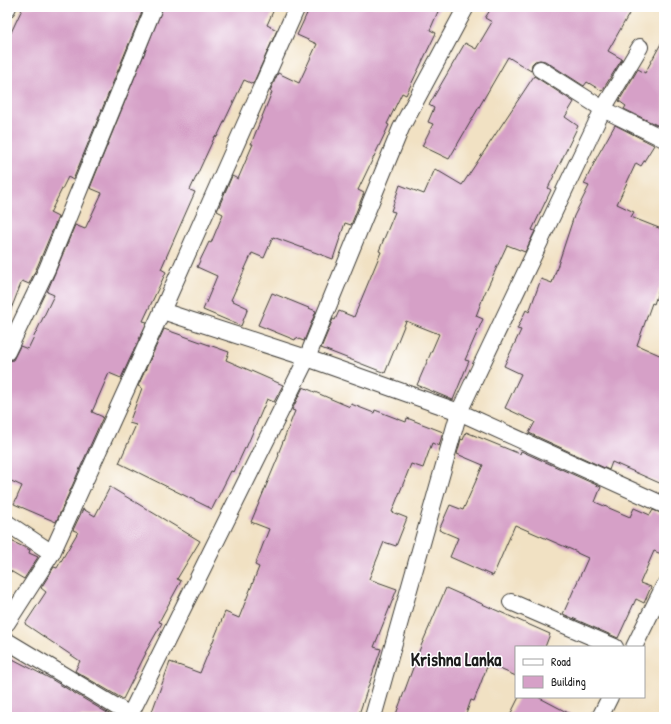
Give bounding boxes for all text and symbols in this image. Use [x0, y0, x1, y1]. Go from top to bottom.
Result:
legend [515, 646, 645, 698]
district label: Krishna Lanka [411, 647, 502, 672]
text: Road [551, 653, 571, 670]
text: Building [551, 673, 586, 690]

